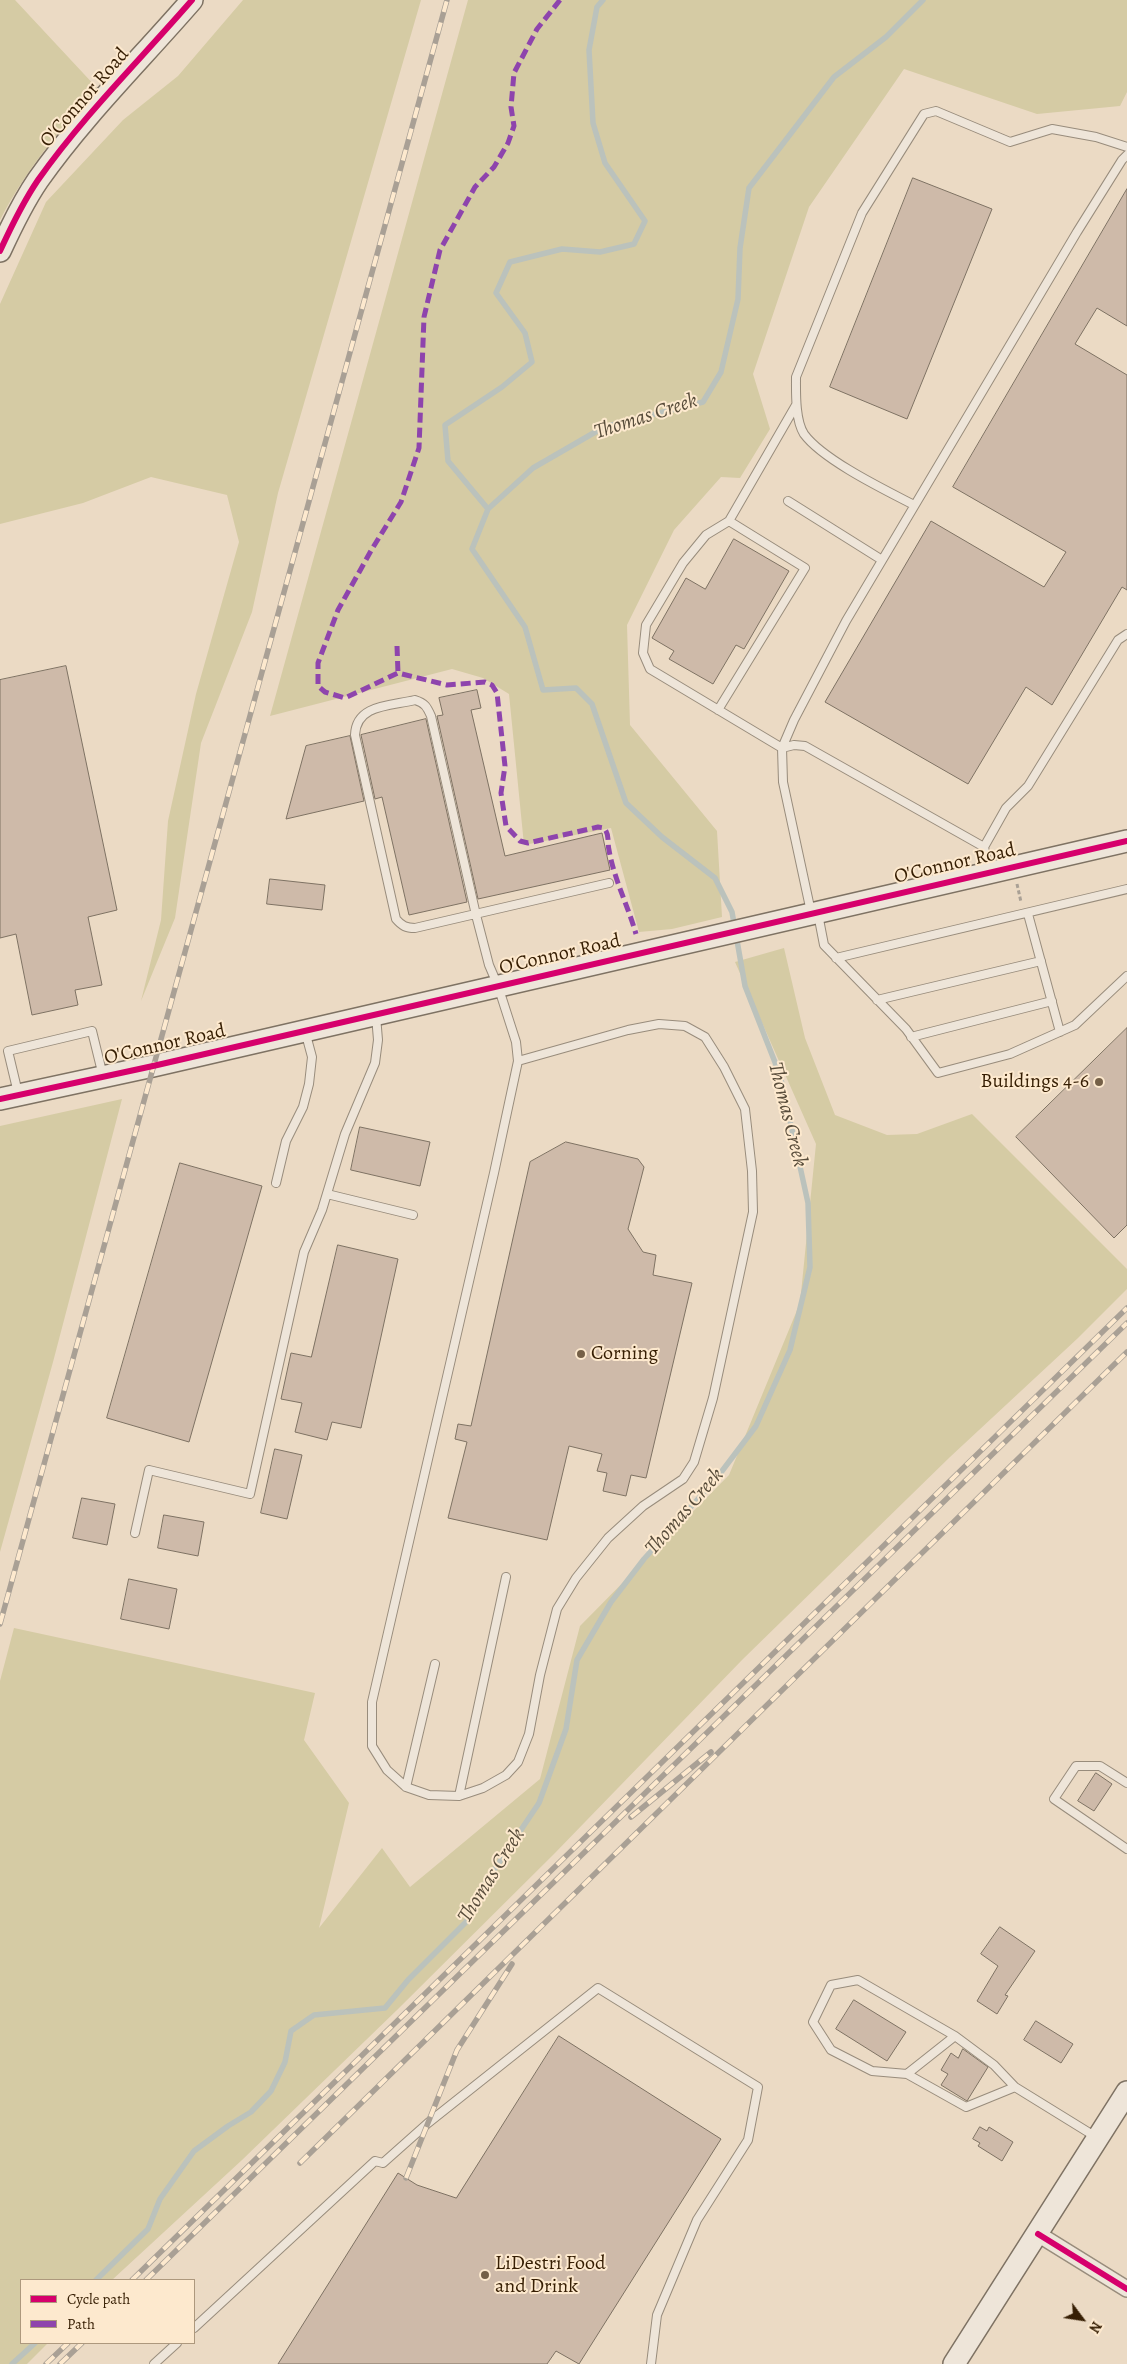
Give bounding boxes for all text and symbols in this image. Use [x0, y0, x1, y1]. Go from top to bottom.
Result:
street label: O'Connor Road [35, 43, 135, 153]
water label: Thomas Creek [591, 388, 701, 446]
street label: O'Connor Road [892, 838, 1018, 890]
street label: O'Connor Road [497, 929, 623, 981]
street label: O'Connor Road [102, 1019, 228, 1071]
water label: Thomas Creek [762, 1060, 812, 1170]
place label: Buildings 4-6 [980, 1070, 1089, 1094]
marker: Buildings 4-6 [1093, 1076, 1105, 1088]
place label: Corning [591, 1342, 658, 1366]
marker: Corning [575, 1348, 587, 1360]
water label: Thomas Creek [640, 1463, 730, 1561]
water label: Thomas Creek [453, 1824, 531, 1928]
place label: LiDestri Food and Drink [495, 2252, 606, 2299]
marker: LiDestri Food and Drink [479, 2269, 491, 2281]
legend [20, 2279, 195, 2344]
text: Cycle path [67, 2289, 130, 2309]
north arrow [1057, 2294, 1107, 2344]
text: Path [67, 2314, 95, 2334]
text: N [1085, 2318, 1106, 2336]

